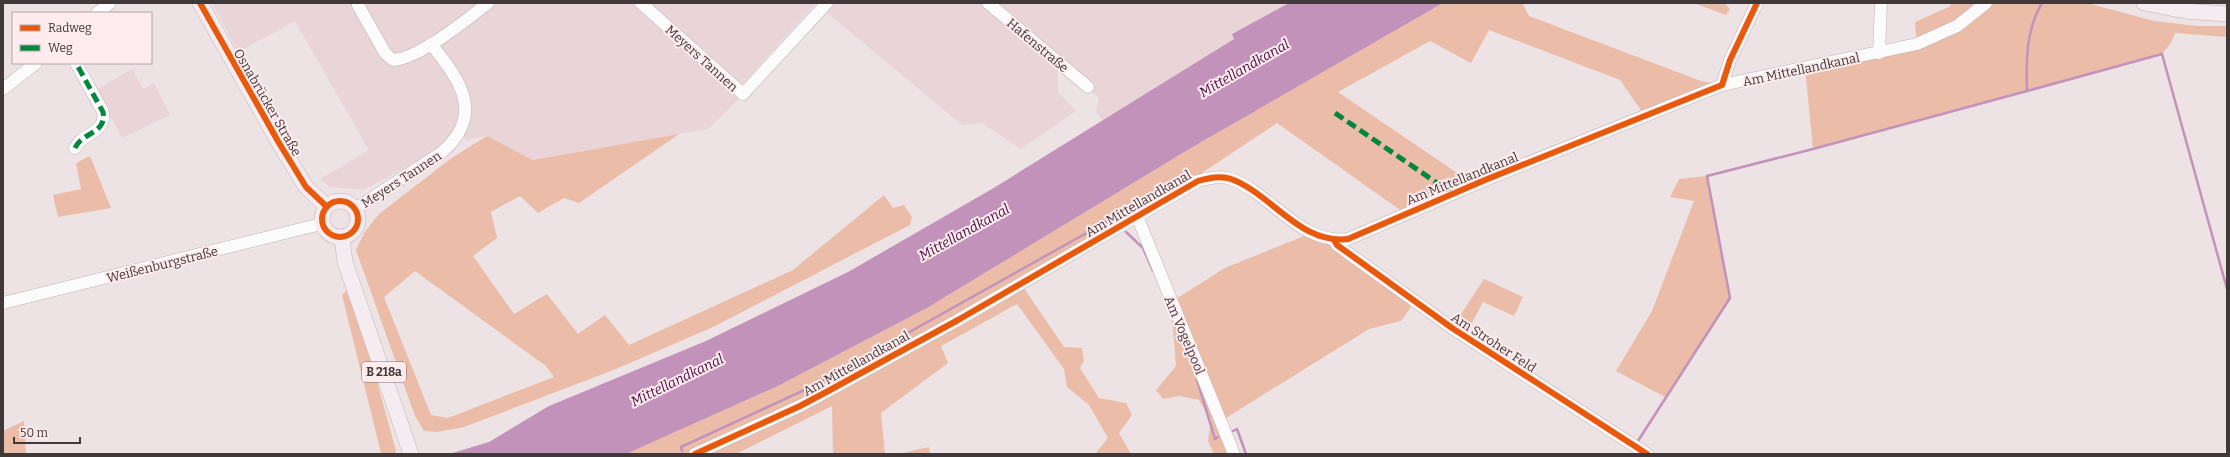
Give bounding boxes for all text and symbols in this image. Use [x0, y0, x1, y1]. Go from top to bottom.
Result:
legend [12, 12, 152, 64]
street label: Hafenstraße [1004, 15, 1072, 75]
text: Radweg [48, 21, 92, 35]
street label: Meyers Tannen [662, 22, 741, 95]
water label: Mittellandkanal [1196, 36, 1292, 101]
text: Weg [48, 41, 73, 55]
street label: Osnabrücker Straße [231, 46, 304, 159]
street label: Am Mittellandkanal [1741, 50, 1861, 89]
street label: Meyers Tannen [359, 148, 445, 211]
street label: Am Mittellandkanal [1404, 149, 1521, 208]
street label: Am Mittellandkanal [1083, 167, 1194, 240]
water label: Mittellandkanal [916, 200, 1013, 264]
street label: Weißenburgstraße [105, 243, 219, 286]
street label: Am Vogelpool [1161, 294, 1208, 377]
street label: Am Stroher Feld [1449, 309, 1539, 376]
street label: Am Mittellandkanal [800, 328, 912, 399]
water label: Mittellandkanal [628, 351, 727, 410]
road number: B 218a [362, 362, 406, 382]
scale bar [14, 419, 80, 445]
text: 50 m [20, 426, 49, 440]

